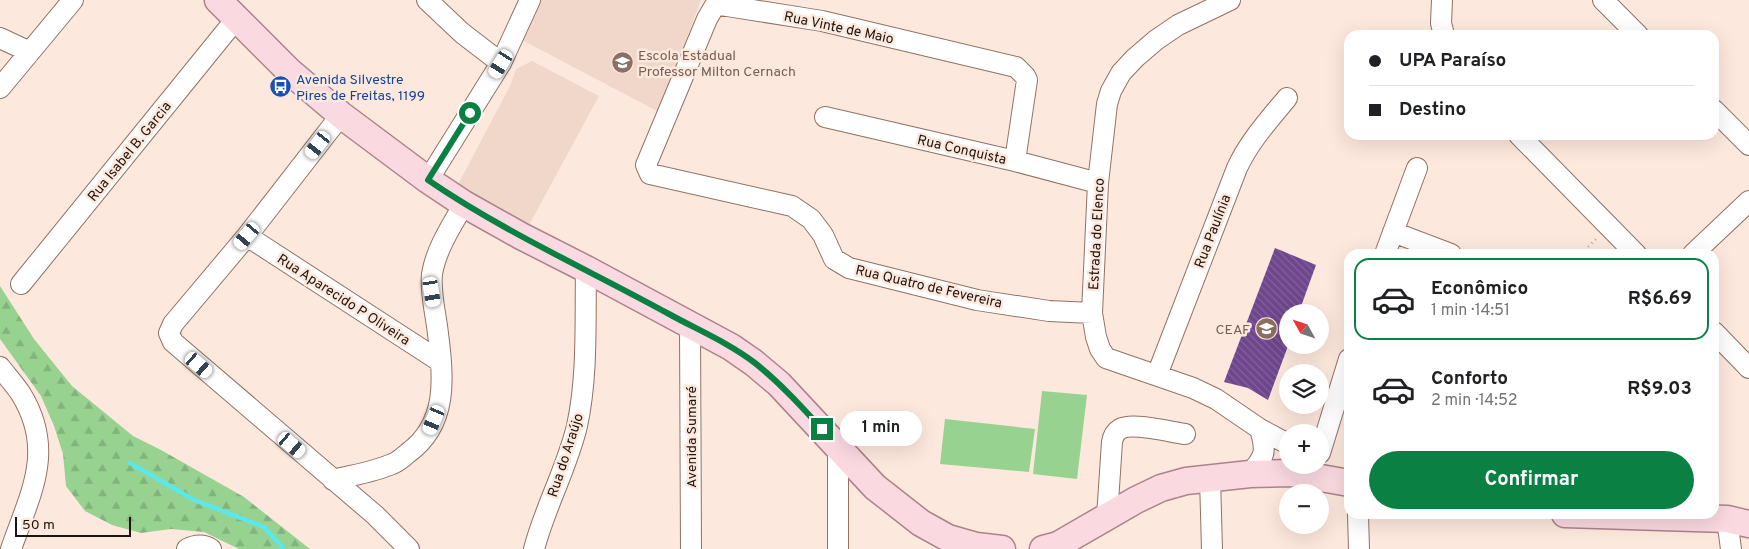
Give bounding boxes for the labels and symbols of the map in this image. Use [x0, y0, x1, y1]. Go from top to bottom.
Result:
street label: Rua Vinte de Maio [782, 9, 895, 48]
car [486, 47, 515, 81]
place label: Escola Estadual Professor Milton Cernach [638, 48, 796, 81]
school or university icon: Escola Estadual Professor Milton Cernach [610, 51, 634, 75]
place label: Avenida Silvestre Pires de Freitas, 1199 [296, 72, 425, 105]
bus stop icon: Avenida Silvestre Pires de Freitas, 1199 [268, 75, 292, 99]
street label: Rua Isabel B. Garcia [85, 99, 176, 205]
route start [459, 102, 481, 124]
car [302, 129, 333, 161]
street label: Rua Conquista [915, 132, 1008, 169]
street label: Estrada do Elenco [1086, 177, 1109, 291]
street label: Rua Paulínia [1192, 192, 1235, 271]
car [231, 220, 262, 252]
street label: Rua Aparecido P Oliveira [274, 251, 413, 350]
street label: Rua Quatro de Fevereira [854, 262, 1004, 313]
car [422, 276, 441, 308]
north arrow [1279, 304, 1329, 354]
school or university icon: CEAF [1254, 317, 1278, 341]
place label: CEAF [1216, 322, 1250, 339]
car [182, 349, 215, 381]
street label: Avenida Sumaré [684, 386, 701, 488]
car [421, 403, 446, 437]
street label: Rua do Araújo [545, 411, 588, 500]
callout: 1 min [840, 412, 922, 446]
route end [811, 418, 833, 440]
car [275, 430, 308, 460]
scale bar [15, 514, 131, 537]

